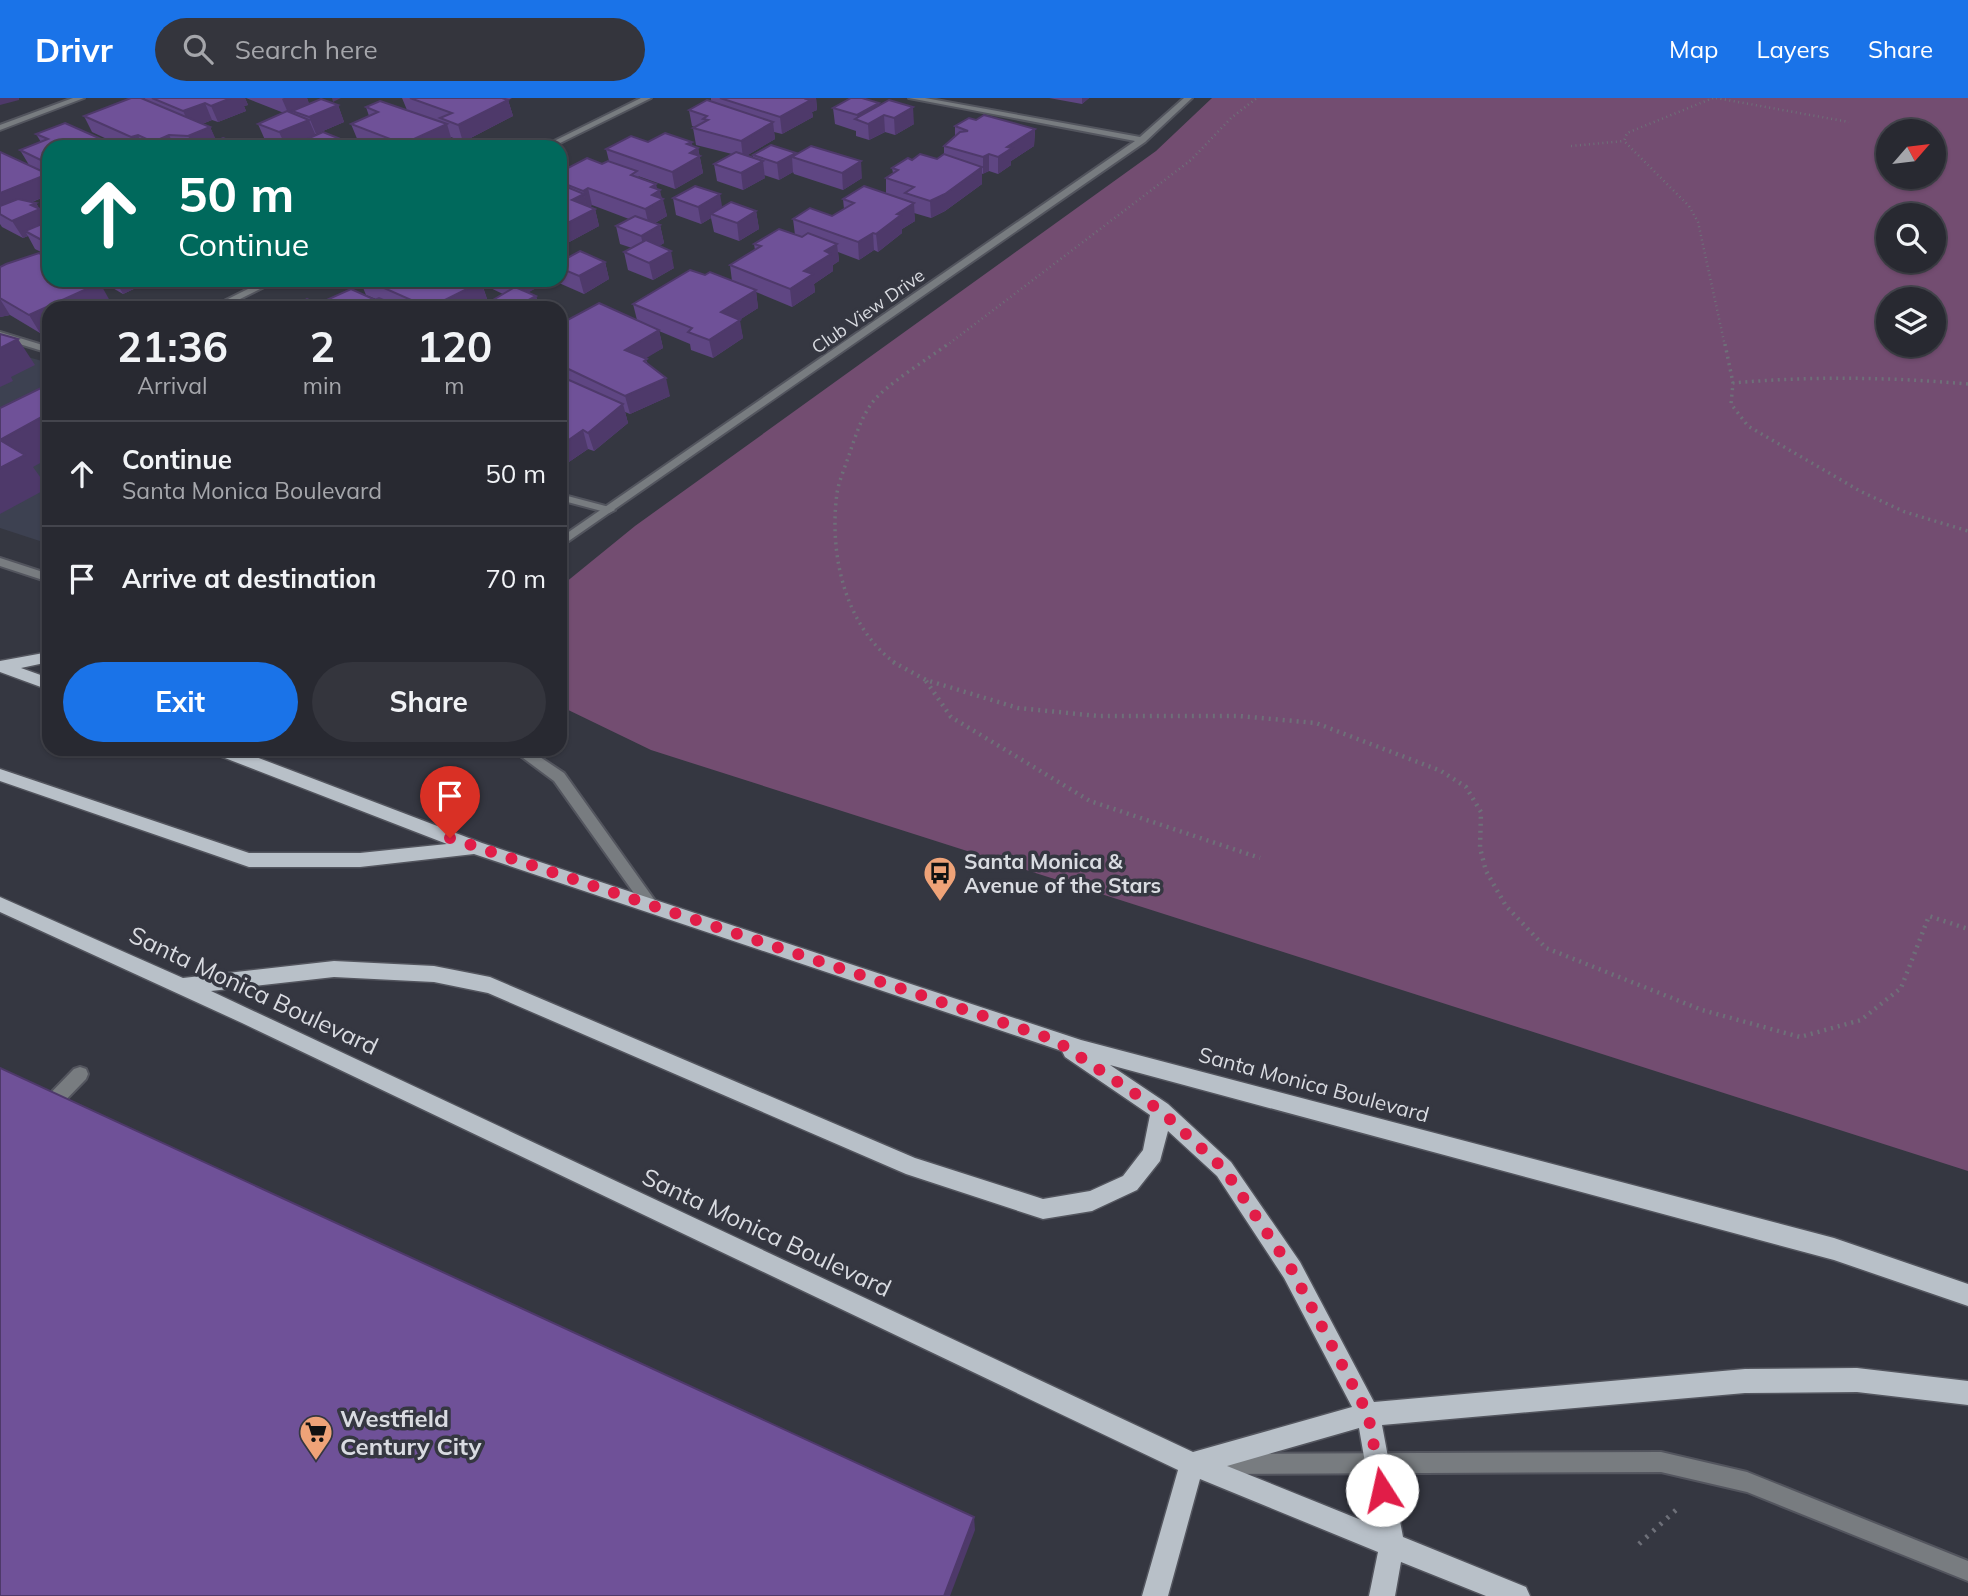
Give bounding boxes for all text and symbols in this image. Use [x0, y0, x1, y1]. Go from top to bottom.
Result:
search box [155, 18, 645, 81]
text: Drivr [35, 29, 113, 70]
icon: search [179, 30, 217, 68]
text: Search here [235, 33, 378, 66]
text: Map [1669, 34, 1718, 64]
text: Layers [1756, 34, 1830, 64]
text: Share [1868, 34, 1933, 64]
north arrow [1876, 119, 1946, 189]
map controls [1876, 119, 1946, 357]
text: 50 m [178, 163, 294, 224]
icon: ahead [63, 168, 154, 259]
button: search [1876, 203, 1946, 273]
text: Continue [178, 224, 309, 264]
street label: Club View Drive [807, 263, 929, 359]
button: layers [1876, 287, 1946, 357]
text: 21:36 [117, 320, 228, 373]
text: 2 [310, 320, 335, 373]
text: 120 [417, 320, 492, 373]
text: Arrival [137, 371, 208, 400]
text: min [303, 371, 342, 400]
text: m [444, 371, 465, 400]
text: Continue [122, 443, 232, 476]
icon: ahead [63, 455, 101, 493]
text: 50 m [485, 457, 546, 490]
text: Santa Monica Boulevard [122, 476, 382, 505]
icon: arrive [63, 560, 101, 598]
text: Arrive at destination [122, 562, 377, 595]
text: 70 m [485, 562, 546, 595]
button: Exit [63, 662, 298, 742]
button: Share [312, 662, 546, 742]
pin [420, 766, 480, 838]
icon: arrive [431, 777, 469, 815]
place label: Santa Monica & Avenue of the Stars [964, 848, 1161, 898]
bus stop icon: Santa Monica & Avenue of the Stars [921, 854, 959, 903]
street label: Santa Monica Boulevard [125, 919, 383, 1061]
street label: Santa Monica Boulevard [1196, 1041, 1432, 1127]
street label: Santa Monica Boulevard [638, 1161, 896, 1303]
place label: Westfield Century City [340, 1403, 482, 1461]
supermarket icon: Westfield Century City [297, 1413, 335, 1462]
position arrow [1345, 1453, 1419, 1527]

